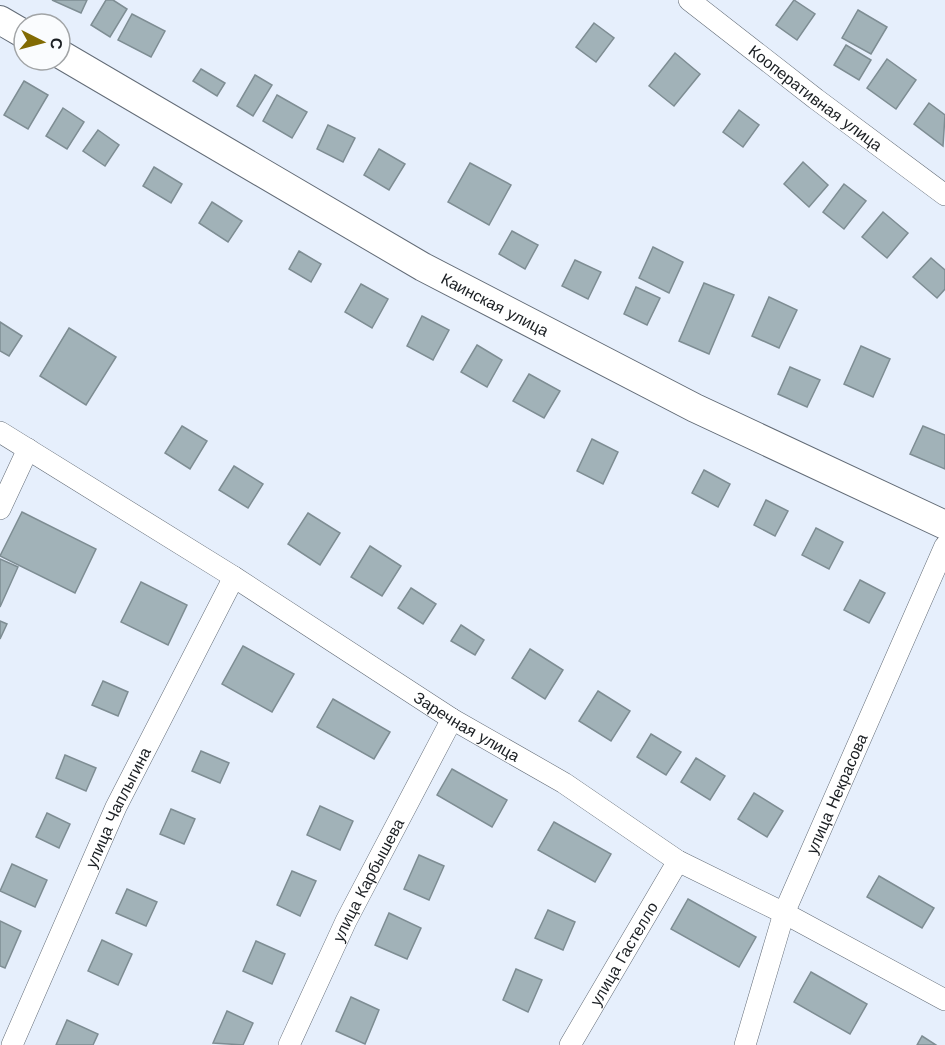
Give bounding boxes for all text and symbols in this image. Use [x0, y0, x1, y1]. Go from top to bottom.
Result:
north arrow [12, 12, 72, 72]
text: С [46, 37, 66, 51]
street label: Кооперативная улица [745, 41, 886, 155]
street label: Каинская улица [438, 269, 552, 341]
street label: Заречная улица [410, 688, 523, 766]
street label: улица Некрасова [802, 731, 871, 857]
street label: улица Чаплыгина [82, 744, 155, 871]
street label: улица Карбышева [329, 815, 408, 945]
street label: улица Гастелло [586, 898, 662, 1009]

